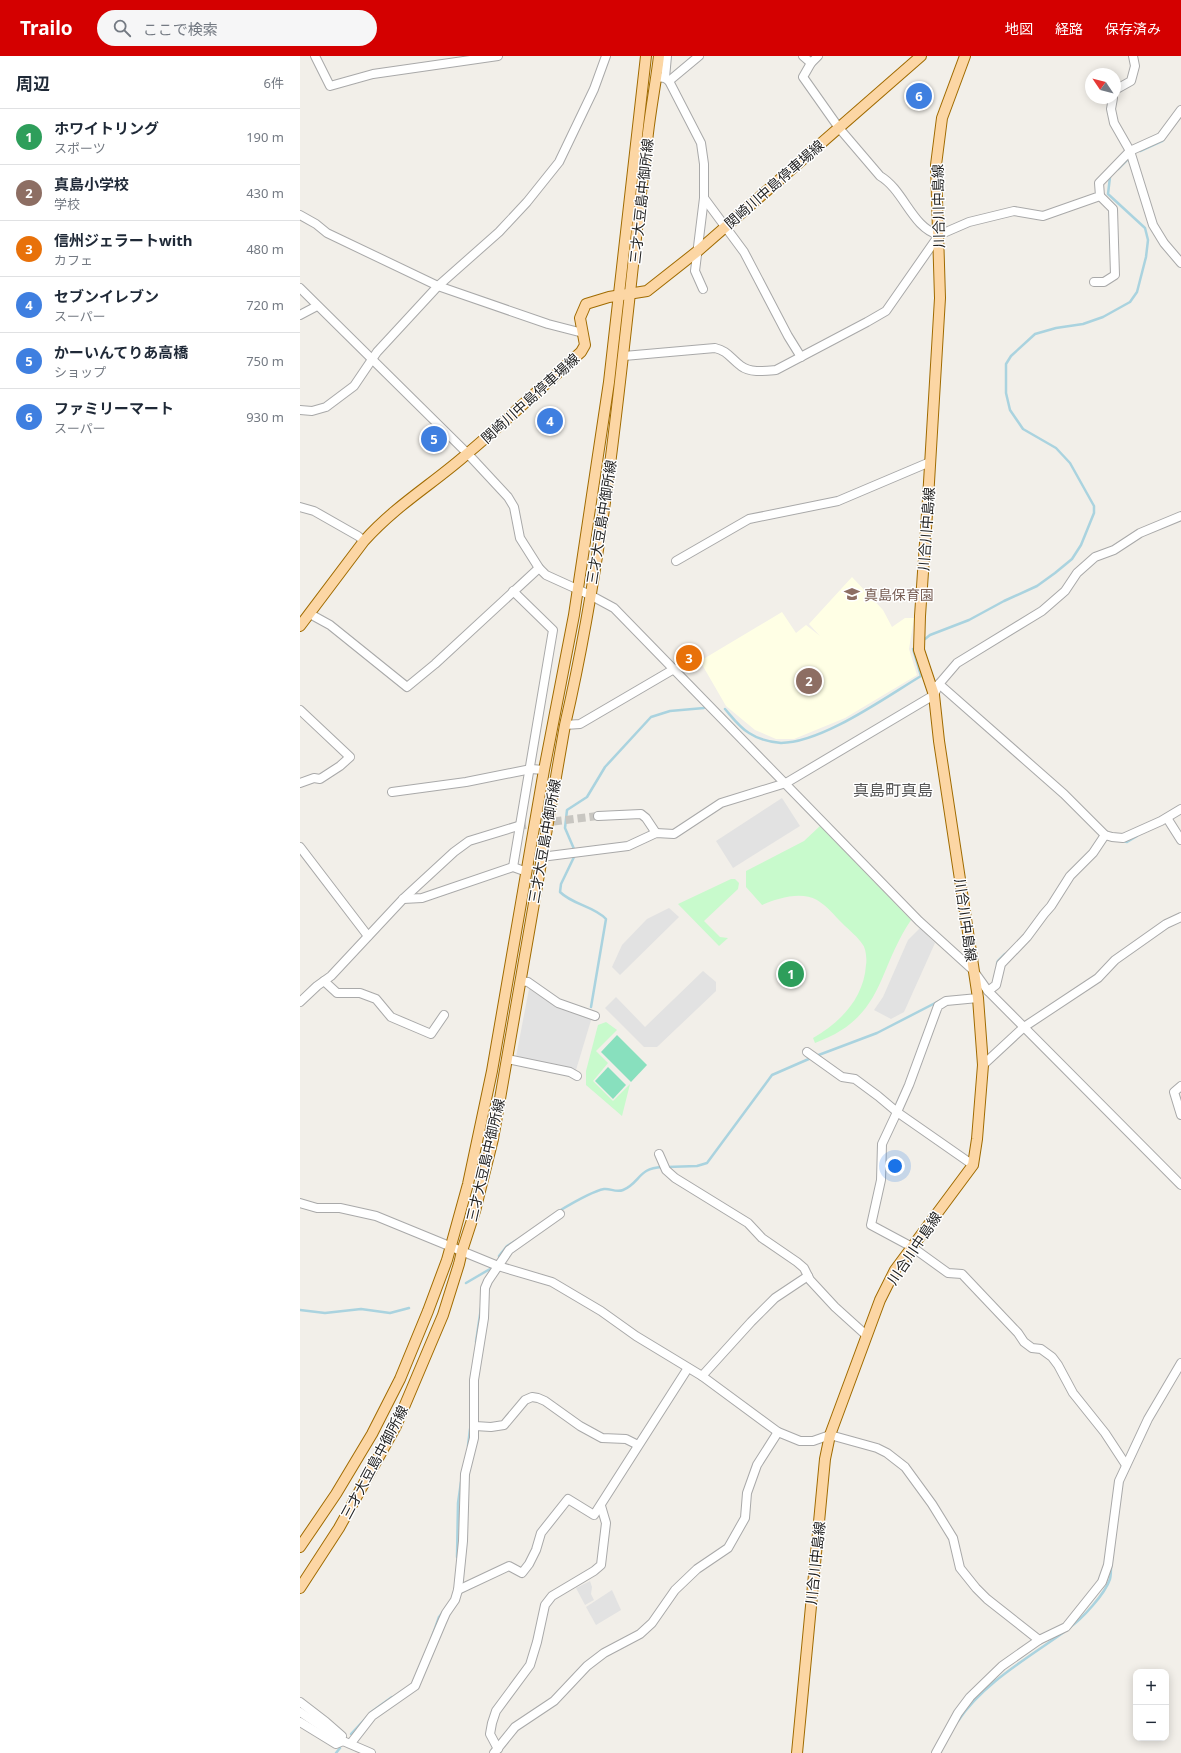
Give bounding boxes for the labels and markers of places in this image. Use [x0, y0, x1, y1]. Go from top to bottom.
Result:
pin: 6 [906, 81, 932, 111]
pin: 4 [537, 406, 563, 436]
pin: 5 [421, 424, 447, 454]
school or university icon: 真島保育園 [843, 585, 861, 603]
place label: 真島保育園 [864, 585, 934, 604]
pin: 3 [676, 643, 702, 673]
pin: 2 [796, 666, 822, 696]
pin: 1 [778, 959, 804, 989]

